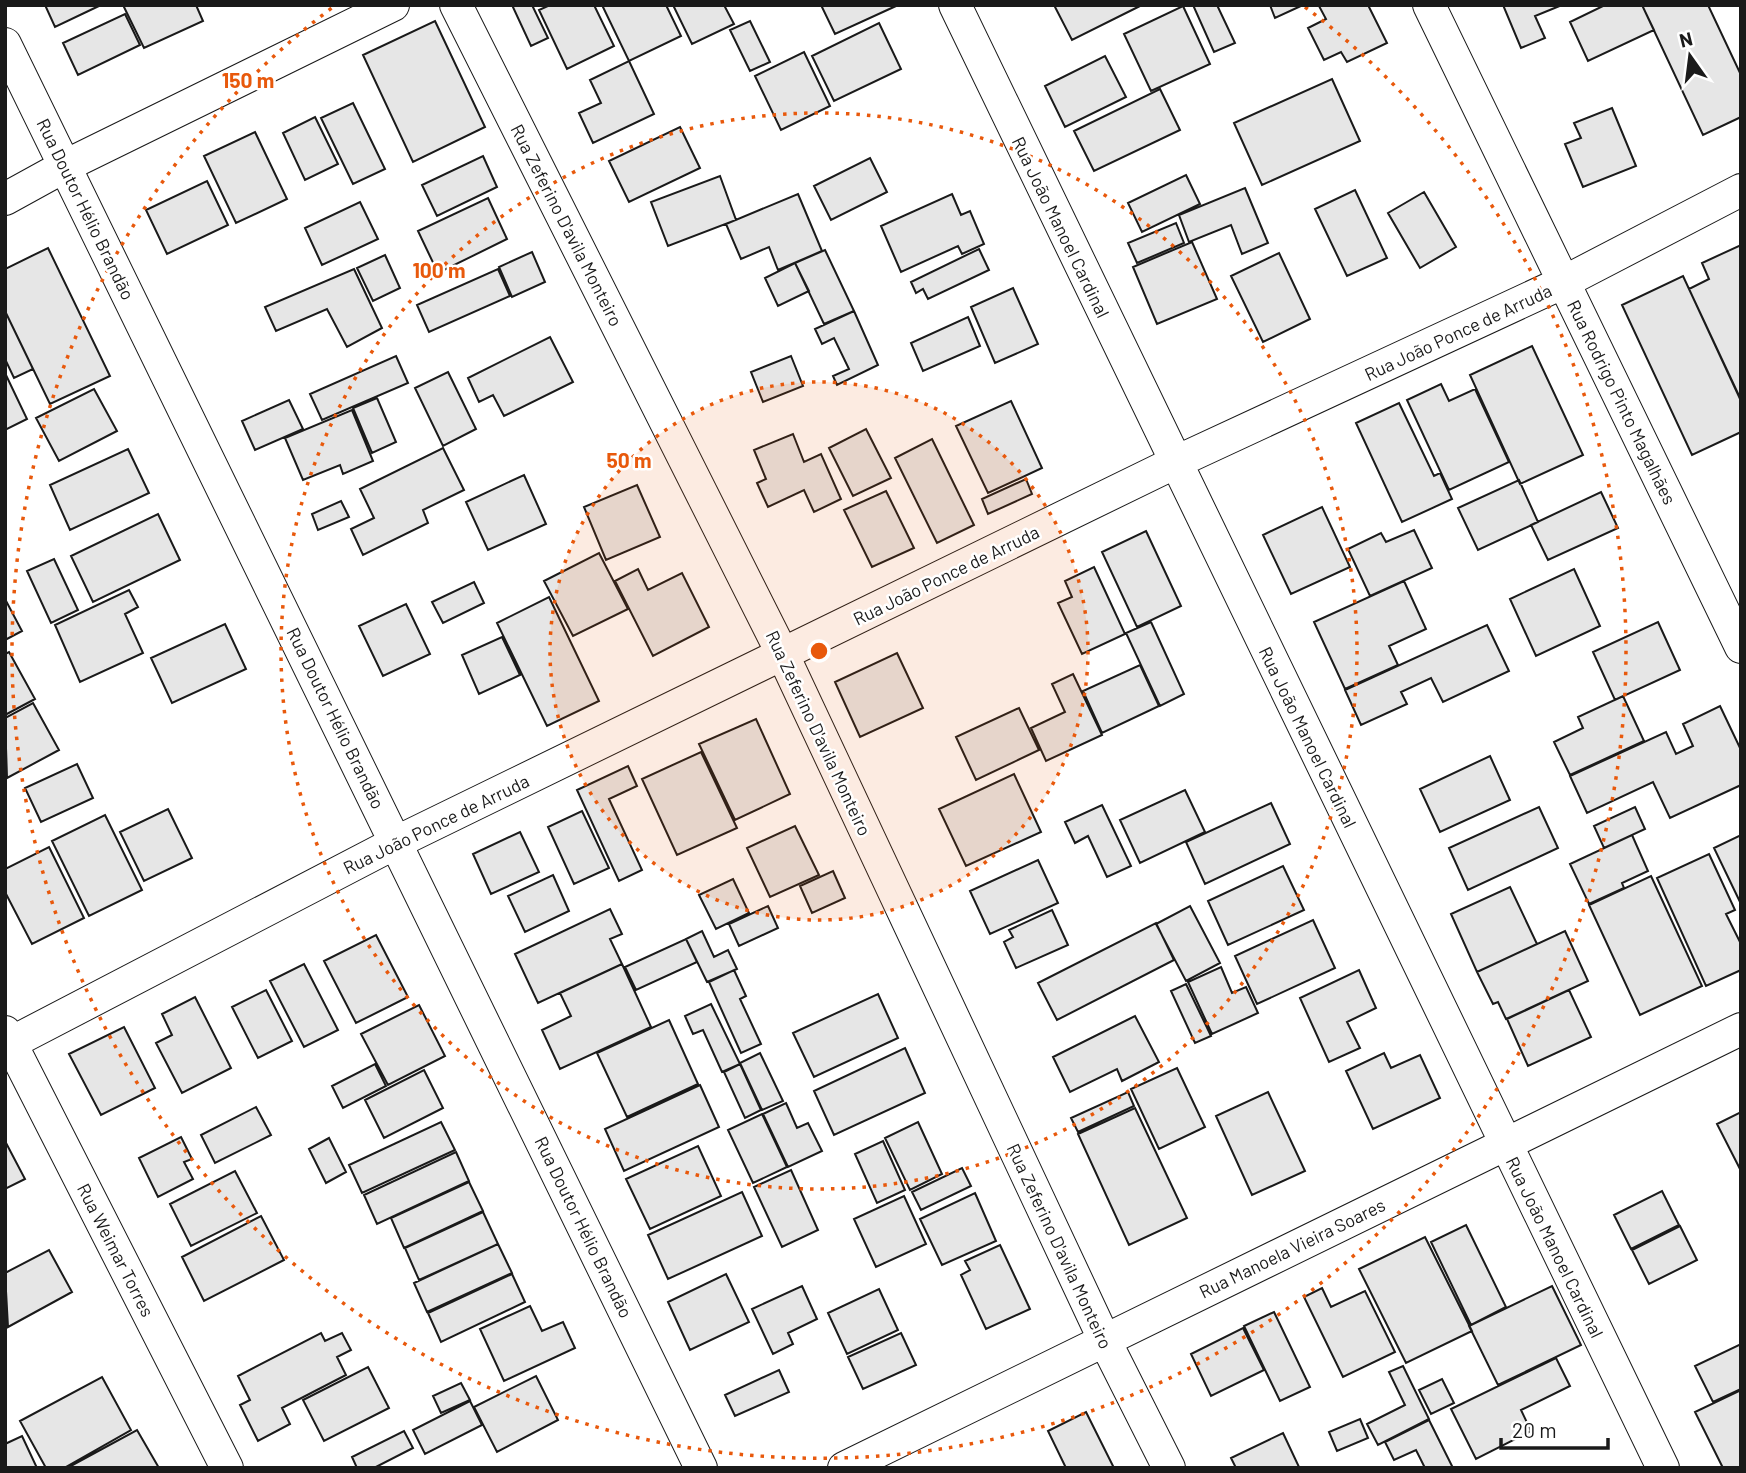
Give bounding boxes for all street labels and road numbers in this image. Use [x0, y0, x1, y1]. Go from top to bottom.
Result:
street label: Rua Doutor Hélio Brandão [32, 115, 140, 303]
street label: Rua Zeferino D'avila Monteiro [506, 120, 628, 330]
street label: Rua João Manoel Cardinal [1008, 133, 1114, 321]
street label: Rua João Ponce de Arruda [1361, 279, 1555, 385]
street label: Rua Rodrigo Pinto Magalhães [1563, 296, 1681, 508]
street label: Rua João Ponce de Arruda [849, 520, 1043, 630]
street label: Rua Doutor Hélio Brandão [282, 624, 390, 812]
street label: Rua Zeferino D'avila Monteiro [762, 627, 876, 839]
street label: Rua João Manoel Cardinal [1255, 643, 1361, 831]
street label: Rua João Ponce de Arruda [339, 769, 533, 879]
street label: Rua Doutor Hélio Brandão [530, 1133, 638, 1321]
street label: Rua Zeferino D'avila Monteiro [1003, 1140, 1117, 1352]
street label: Rua João Manoel Cardinal [1502, 1153, 1608, 1341]
street label: Rua Weimar Torres [73, 1180, 159, 1320]
street label: Rua Manoela Vieira Soares [1195, 1193, 1389, 1303]

